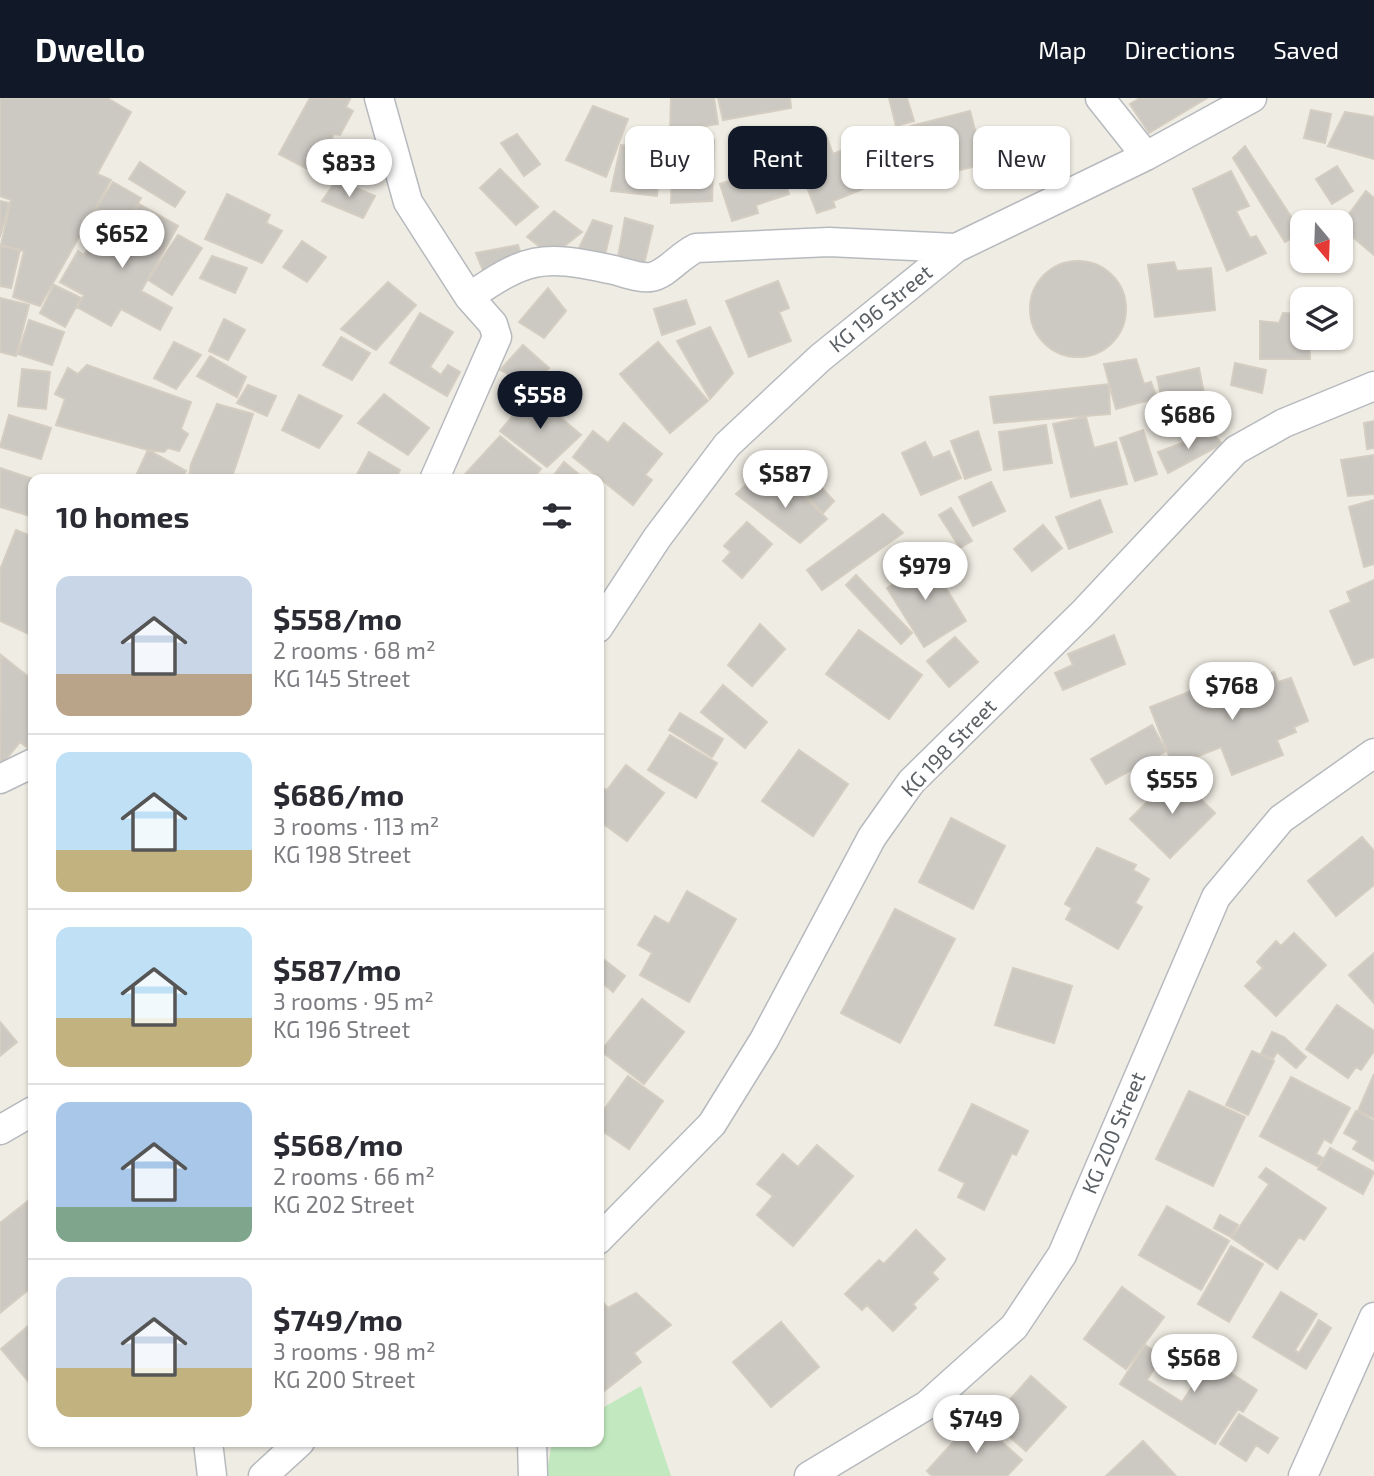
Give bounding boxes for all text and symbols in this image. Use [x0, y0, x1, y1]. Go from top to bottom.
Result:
text: Dwello [35, 29, 145, 69]
text: Map [1038, 35, 1086, 64]
text: Directions [1124, 35, 1235, 64]
text: Saved [1273, 35, 1339, 64]
chip: Buy [625, 126, 714, 189]
chip: Rent [728, 126, 827, 189]
chip: Filters [841, 126, 959, 189]
chip: New [973, 126, 1070, 189]
pin: $833 [308, 140, 390, 199]
text: $833 [322, 148, 376, 176]
north arrow [1290, 210, 1353, 273]
map controls [1290, 210, 1353, 350]
pin: $652 [81, 211, 163, 270]
text: $652 [96, 219, 148, 247]
street label: KG 196 Street [824, 259, 937, 357]
button: layers [1290, 287, 1353, 350]
pin: $558 [499, 372, 581, 431]
text: $558 [513, 380, 567, 408]
pin: $686 [1147, 392, 1229, 451]
text: $686 [1161, 400, 1215, 428]
pin: $587 [744, 450, 826, 510]
text: $587 [759, 459, 811, 487]
icon: filters [538, 497, 576, 535]
text: 10 homes [56, 498, 189, 534]
pin: $979 [884, 542, 966, 602]
text: $979 [899, 551, 951, 579]
text: $558/mo [273, 600, 402, 636]
icon: home [112, 604, 196, 688]
text: 2 rooms · 68 m² [273, 636, 436, 664]
pin: $768 [1191, 662, 1273, 722]
text: KG 145 Street [273, 664, 410, 692]
text: $768 [1205, 671, 1259, 699]
street label: KG 198 Street [895, 693, 1001, 801]
pin: $555 [1131, 756, 1213, 816]
text: $555 [1146, 765, 1198, 793]
text: $686/mo [273, 776, 404, 812]
icon: home [112, 780, 196, 864]
text: 3 rooms · 113 m² [273, 812, 439, 840]
text: KG 198 Street [273, 840, 411, 868]
text: $587/mo [273, 951, 401, 987]
icon: home [112, 955, 196, 1039]
text: 3 rooms · 95 m² [273, 987, 434, 1015]
text: KG 196 Street [273, 1015, 410, 1043]
street label: KG 200 Street [1076, 1068, 1150, 1197]
text: $568/mo [273, 1126, 403, 1162]
icon: home [112, 1130, 196, 1214]
text: 2 rooms · 66 m² [273, 1162, 435, 1190]
text: KG 202 Street [273, 1190, 414, 1218]
text: $749/mo [273, 1301, 403, 1337]
icon: home [112, 1305, 196, 1389]
pin: $568 [1153, 1334, 1235, 1394]
text: 3 rooms · 98 m² [273, 1337, 435, 1365]
text: $568 [1167, 1343, 1221, 1371]
text: KG 200 Street [273, 1365, 415, 1393]
pin: $749 [935, 1396, 1017, 1455]
text: $749 [949, 1404, 1003, 1432]

